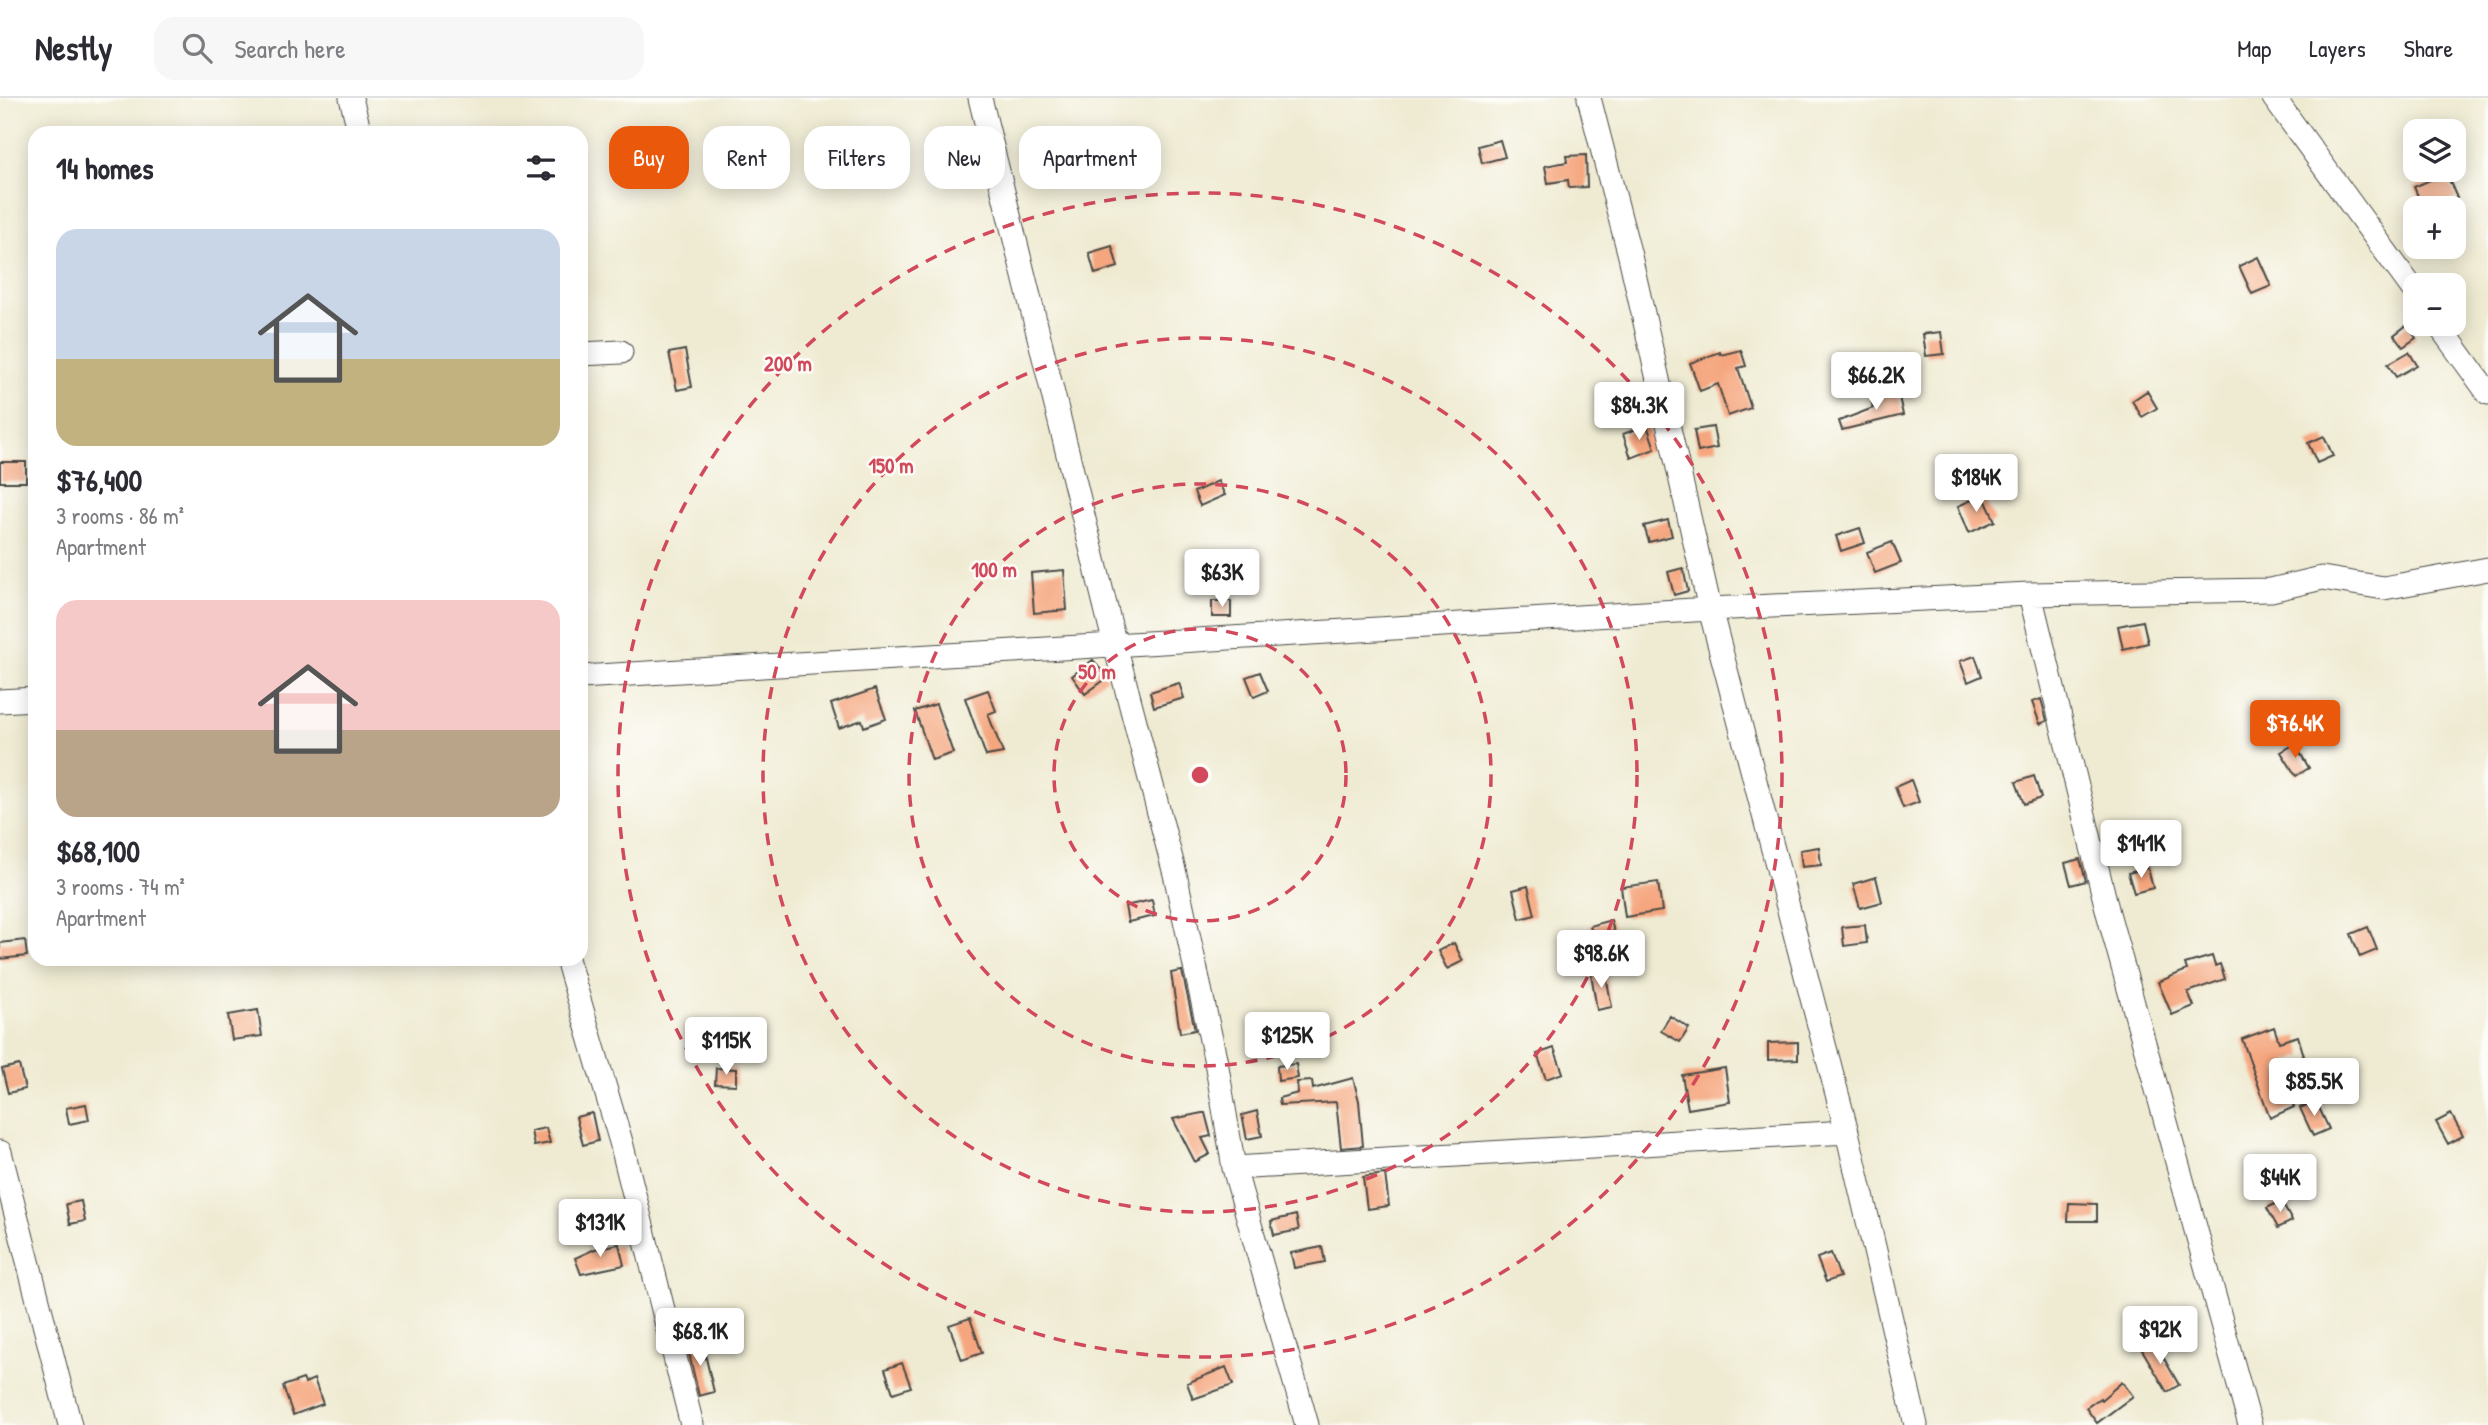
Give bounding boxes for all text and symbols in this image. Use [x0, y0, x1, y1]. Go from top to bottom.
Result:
search box [154, 17, 644, 80]
text: Nestly [35, 26, 112, 70]
icon: search [178, 29, 216, 67]
text: Search here [234, 31, 346, 66]
text: Map [2237, 32, 2271, 64]
text: Layers [2309, 32, 2366, 64]
text: Share [2404, 32, 2453, 64]
map controls [2403, 119, 2466, 336]
button: layers [2403, 119, 2466, 182]
chip: Buy [609, 126, 689, 189]
chip: Rent [703, 126, 790, 189]
chip: Filters [804, 126, 910, 189]
chip: New [924, 126, 1005, 189]
chip: Apartment [1019, 126, 1161, 189]
text: 14 homes [56, 148, 154, 188]
icon: filters [522, 149, 560, 187]
button: + [2403, 196, 2466, 259]
button: − [2403, 273, 2466, 336]
icon: home [245, 275, 371, 401]
text: 200 m [764, 349, 812, 378]
pin: $66.2K [1819, 352, 1933, 412]
text: $66.2K [1847, 359, 1905, 390]
pin: $84.3K [1582, 382, 1696, 442]
text: $84.3K [1610, 389, 1668, 420]
text: 150 m [868, 451, 914, 480]
pin: $184K [1927, 454, 2025, 514]
text: $76,400 [56, 460, 142, 500]
text: $184K [1951, 461, 2001, 492]
text: 3 rooms · 86 m² [56, 500, 184, 531]
text: Apartment [56, 531, 146, 562]
pin: $63K [1181, 550, 1263, 609]
text: 100 m [971, 555, 1017, 584]
text: $63K [1200, 556, 1244, 587]
icon: home [245, 646, 371, 772]
text: 50 m [1078, 657, 1116, 686]
pin: $76.4K [2238, 700, 2352, 760]
text: $76.4K [2266, 707, 2324, 738]
centre of rings [1188, 763, 1212, 787]
pin: $141K [2092, 820, 2190, 880]
text: $141K [2116, 827, 2166, 858]
text: $68,100 [56, 831, 140, 871]
text: 3 rooms · 74 m² [56, 871, 185, 902]
text: Apartment [56, 902, 146, 933]
pin: $98.6K [1544, 930, 1658, 990]
text: $98.6K [1573, 937, 1629, 968]
pin: $125K [1238, 1012, 1336, 1072]
pin: $115K [677, 1018, 775, 1077]
text: $125K [1261, 1019, 1313, 1050]
text: $115K [701, 1024, 751, 1055]
pin: $85.5K [2257, 1058, 2371, 1118]
text: $85.5K [2285, 1065, 2343, 1096]
pin: $44K [2239, 1154, 2321, 1214]
text: $44K [2260, 1161, 2300, 1192]
pin: $131K [551, 1200, 649, 1259]
text: $131K [575, 1206, 625, 1237]
pin: $92K [2119, 1306, 2201, 1366]
pin: $68.1K [643, 1308, 757, 1368]
text: $92K [2139, 1313, 2181, 1344]
text: $68.1K [672, 1315, 728, 1346]

